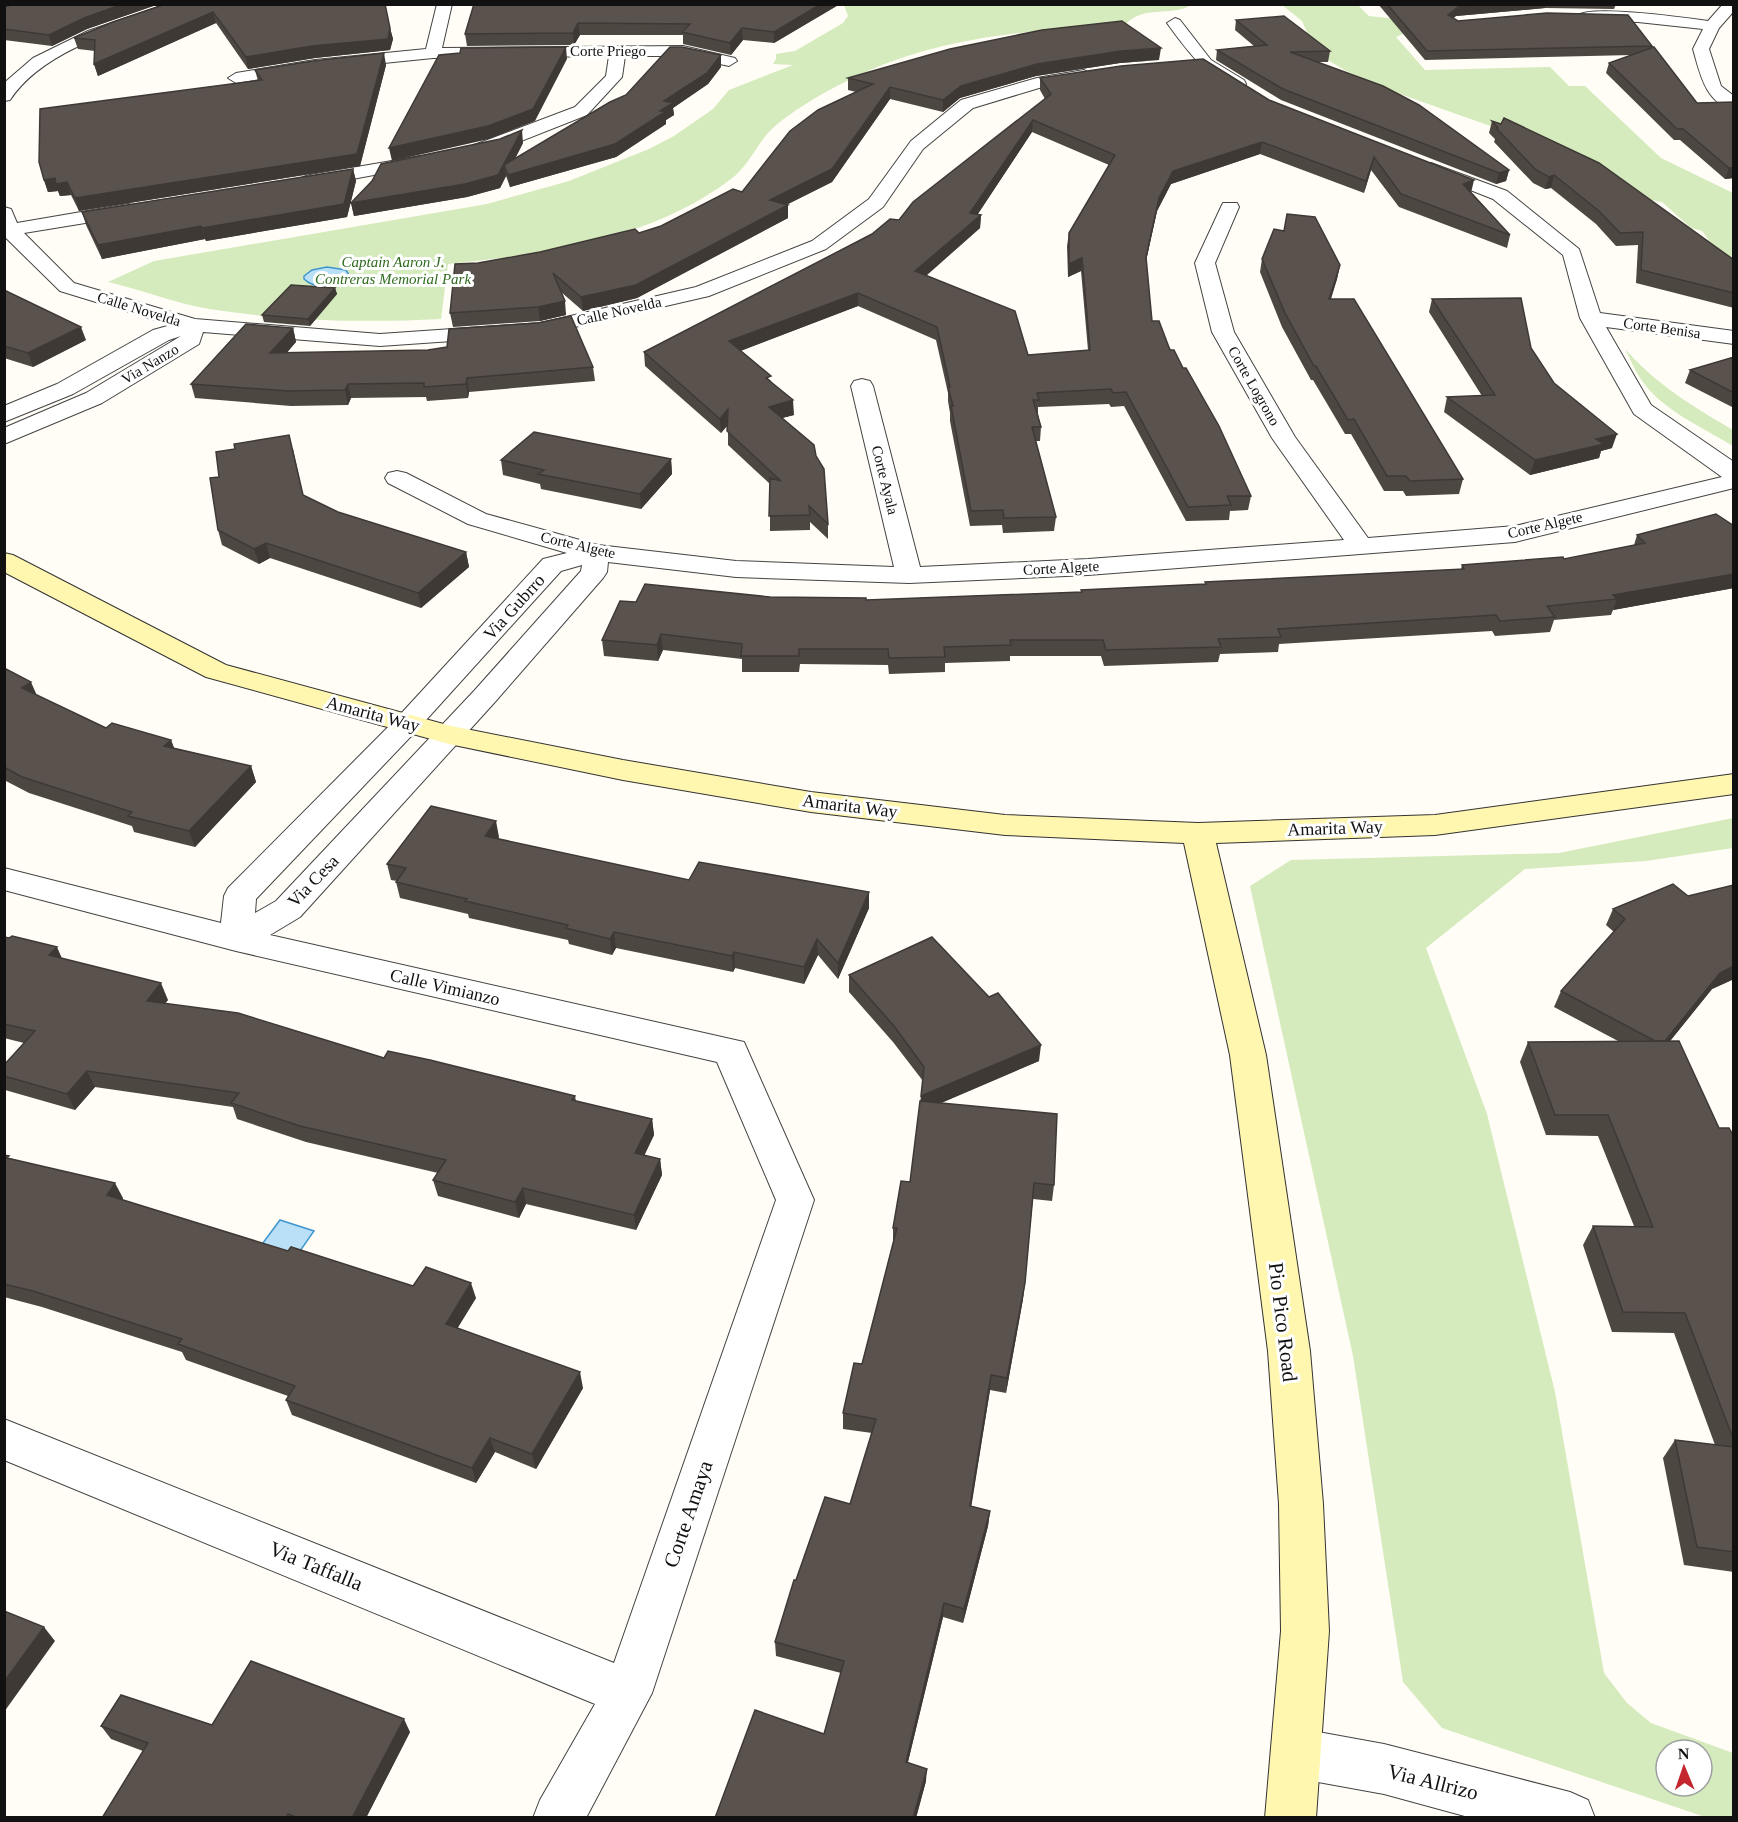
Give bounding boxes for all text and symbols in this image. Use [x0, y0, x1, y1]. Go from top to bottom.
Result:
street label: Corte Priego [570, 43, 646, 59]
park label: Captain Aaron J. Contreras Memorial Park [315, 254, 471, 287]
street label: Calle Novelda [95, 289, 183, 329]
street label: Calle Novelda [575, 293, 663, 328]
street label: Corte Benisa [1622, 315, 1702, 341]
street label: Via Nanzo [119, 341, 181, 387]
street label: Corte Logrono [1225, 344, 1283, 428]
street label: Corte Ayala [869, 444, 901, 517]
street label: Corte Algete [1506, 509, 1584, 541]
street label: Corte Algete [539, 529, 617, 561]
street label: Corte Algete [1023, 558, 1100, 578]
street label: Via Gubrro [479, 570, 549, 644]
street label: Amarita Way [324, 692, 422, 736]
street label: Amarita Way [801, 790, 899, 822]
street label: Amarita Way [1287, 816, 1383, 840]
street label: Via Cesa [283, 851, 343, 911]
street label: Calle Vimianzo [388, 965, 502, 1009]
street label: Pio Pico Road [1264, 1261, 1302, 1384]
street label: Corte Amaya [659, 1457, 718, 1571]
street label: Via Taffalla [266, 1536, 367, 1596]
north arrow [1654, 1738, 1714, 1798]
text: N [1677, 1745, 1690, 1762]
street label: Via Allrizo [1385, 1759, 1481, 1805]

